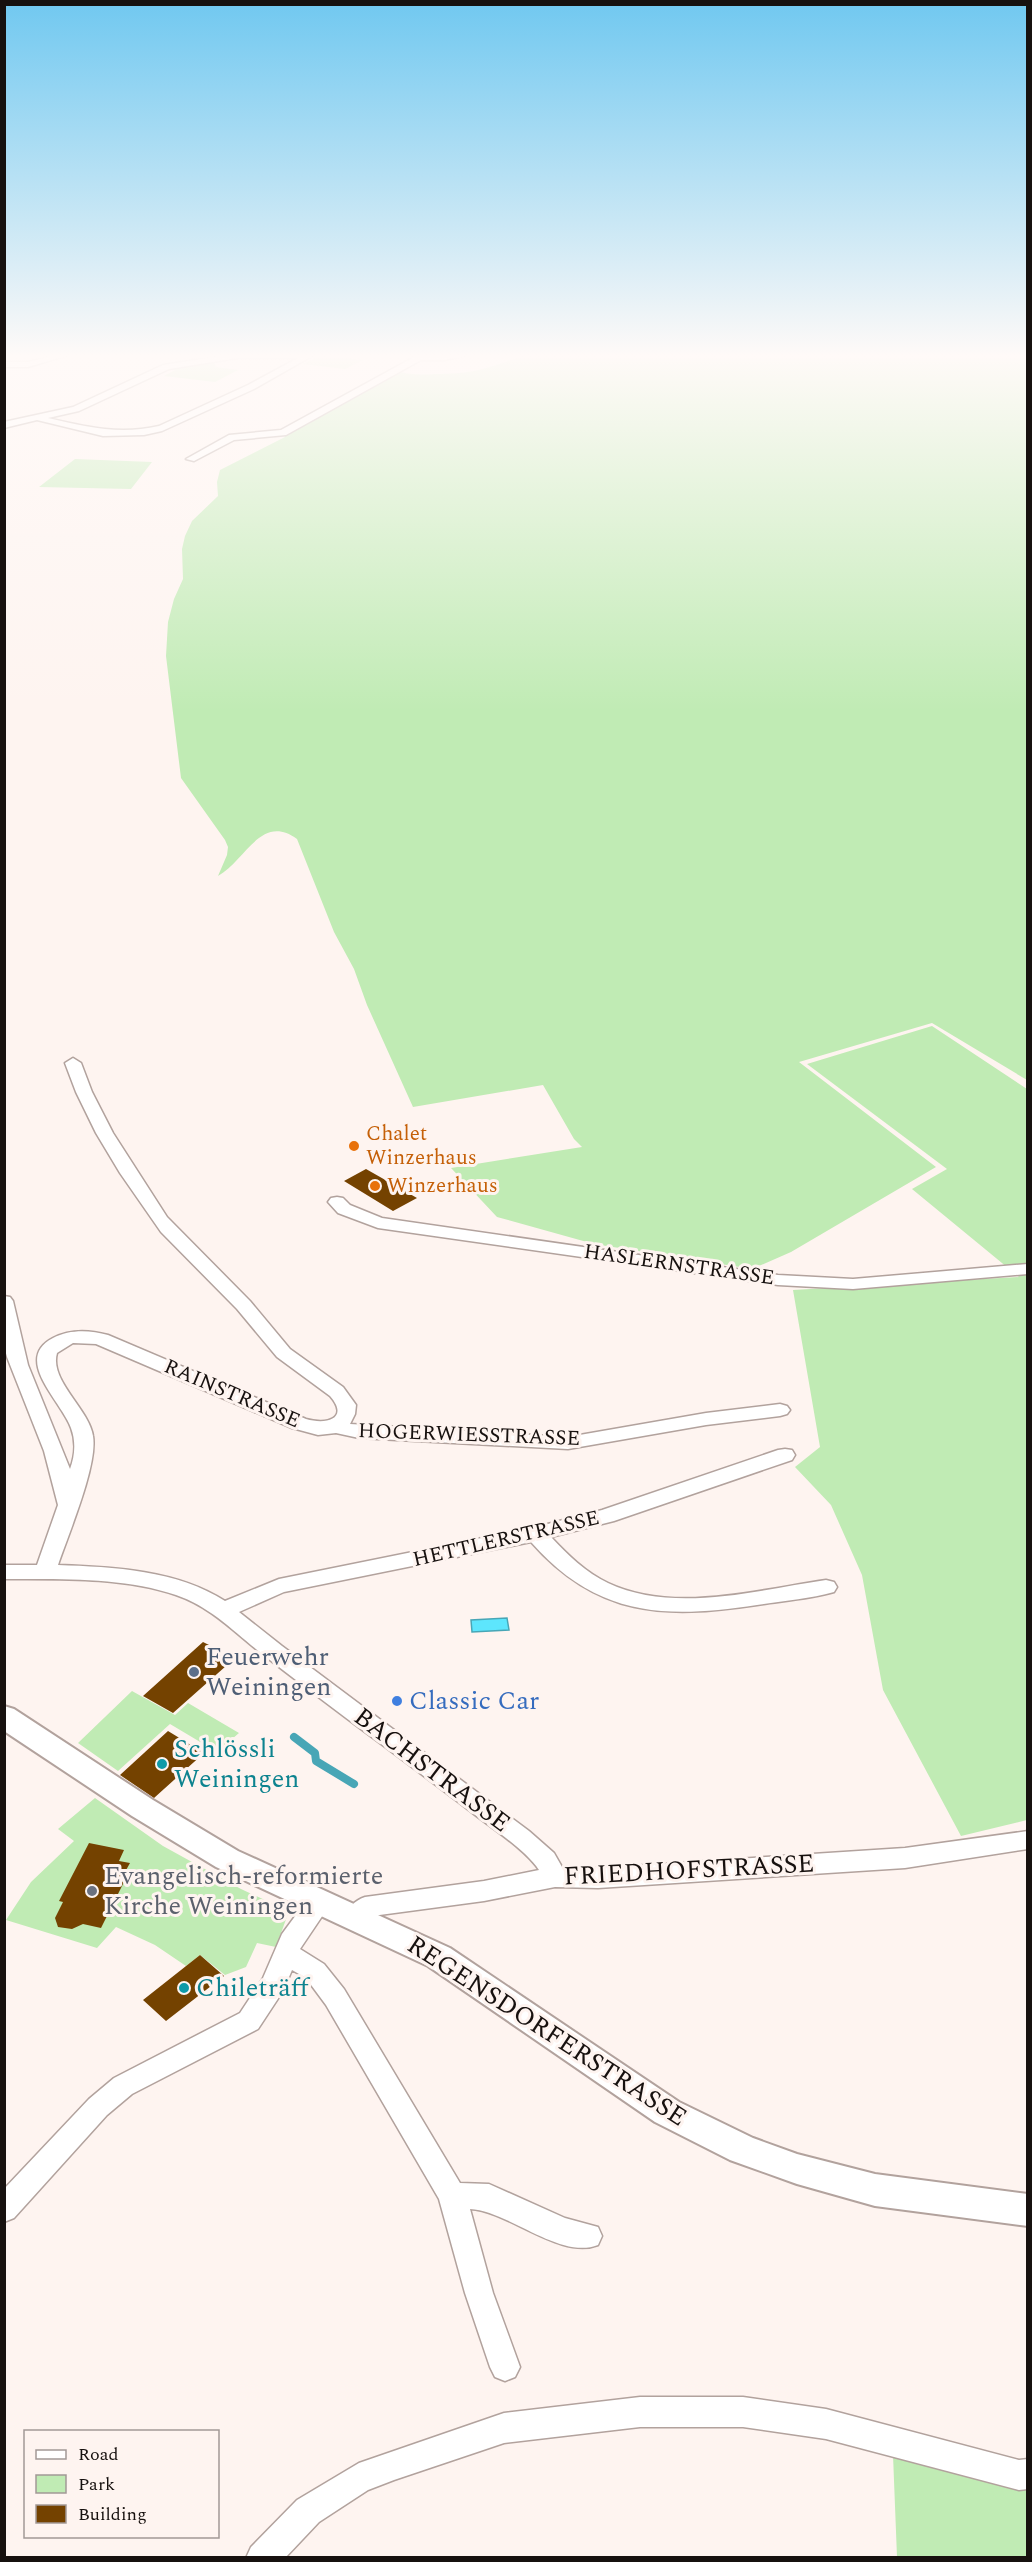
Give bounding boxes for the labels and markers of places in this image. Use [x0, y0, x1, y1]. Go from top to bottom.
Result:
place label: Chalet Winzerhaus [366, 1118, 477, 1174]
marker: Chalet Winzerhaus [347, 1139, 361, 1153]
place label: Winzerhaus [387, 1170, 498, 1202]
marker: Winzerhaus [368, 1179, 382, 1193]
place label: Feuerwehr Weiningen [206, 1637, 332, 1707]
marker: Feuerwehr Weiningen [187, 1665, 201, 1679]
place label: Classic Car [409, 1681, 539, 1721]
marker: Classic Car [390, 1694, 404, 1708]
place label: Schlössli Weiningen [174, 1729, 300, 1799]
marker: Schlössli Weiningen [155, 1757, 169, 1771]
place label: Evangelisch-reformierte Kirche Weiningen [104, 1856, 383, 1926]
marker: Evangelisch-reformierte Kirche Weiningen [85, 1884, 99, 1898]
place label: Chileträff [196, 1968, 311, 2008]
marker: Chileträff [177, 1981, 191, 1995]

